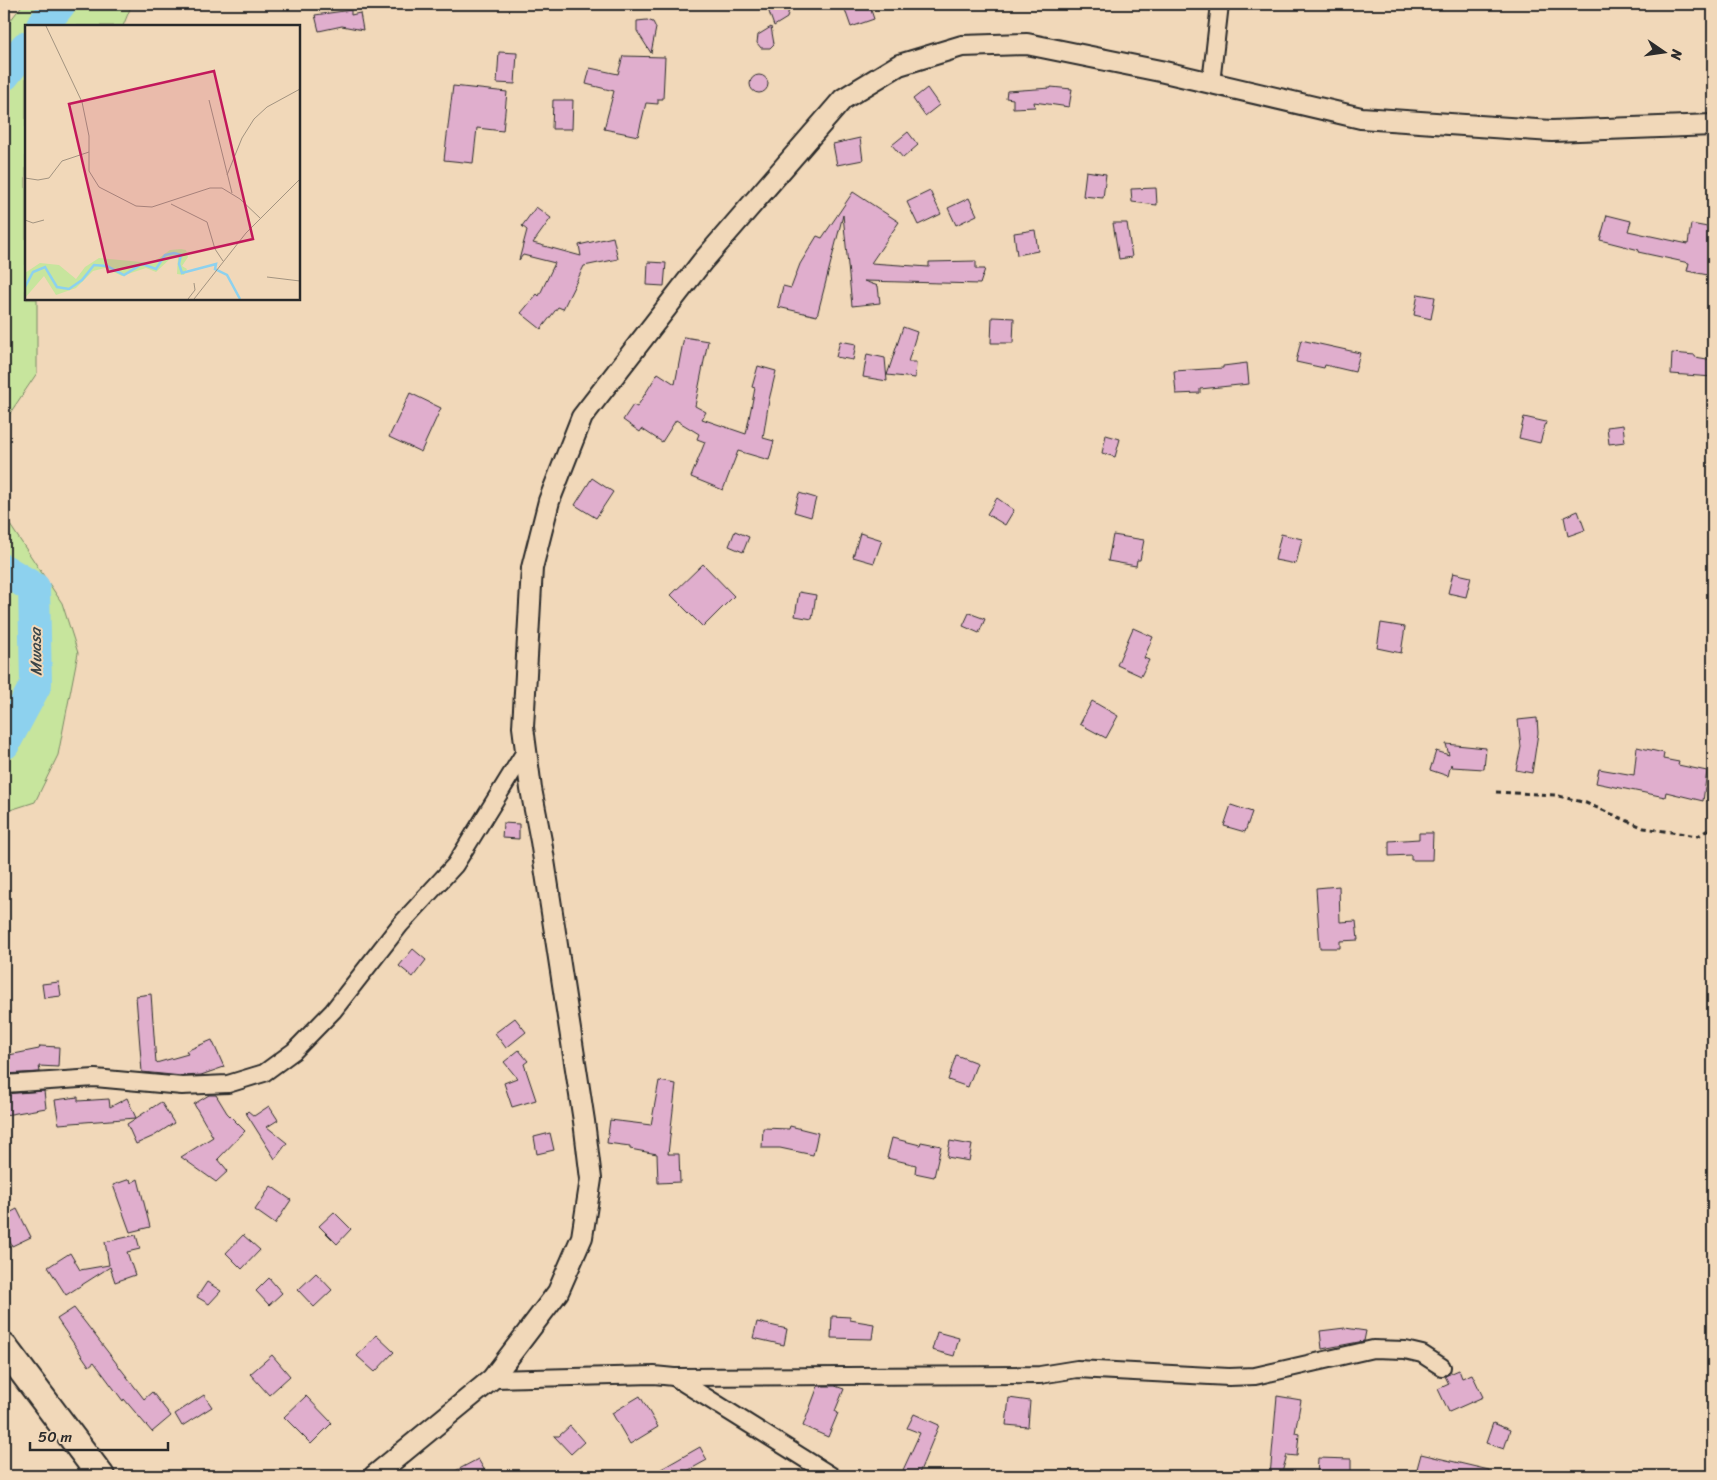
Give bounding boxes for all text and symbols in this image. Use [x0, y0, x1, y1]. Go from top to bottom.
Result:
inset map [25, 25, 300, 300]
north arrow [1640, 28, 1690, 78]
text: N [1663, 46, 1690, 63]
water label: Mwasa [21, 626, 50, 676]
scale bar [30, 1420, 168, 1452]
text: 50 m [38, 1424, 73, 1450]

